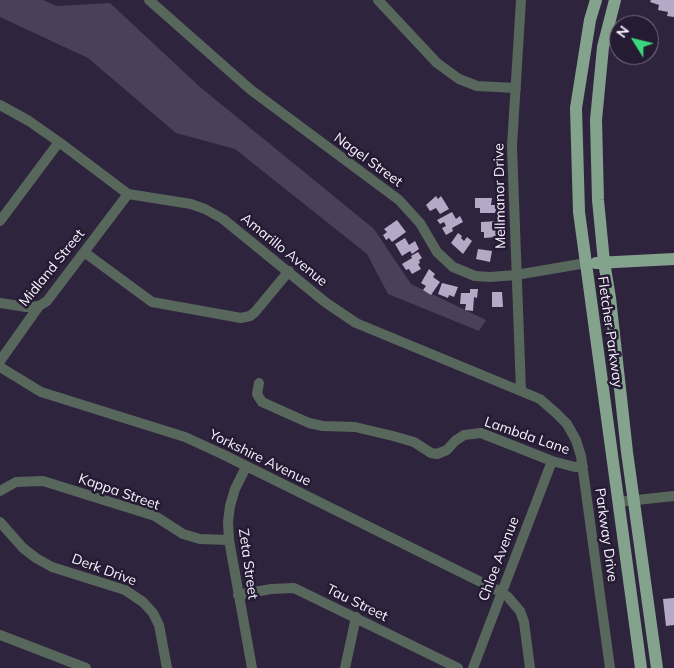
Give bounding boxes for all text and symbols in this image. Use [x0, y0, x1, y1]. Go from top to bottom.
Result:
north arrow [609, 15, 659, 65]
text: N [612, 22, 633, 41]
street label: Nagel Street [330, 130, 406, 190]
street label: Mellmanor Drive [491, 143, 509, 249]
street label: Amarillo Avenue [237, 210, 331, 290]
street label: Midland Street [16, 226, 88, 310]
street label: Fletcher Parkway [594, 275, 626, 389]
street label: Lambda Lane [482, 414, 572, 458]
street label: Yorkshire Avenue [206, 426, 314, 490]
street label: Kappa Street [76, 470, 162, 514]
street label: Parkway Drive [591, 487, 621, 583]
street label: Chloe Avenue [475, 514, 523, 604]
street label: Zeta Street [235, 527, 261, 601]
street label: Derk Drive [69, 551, 139, 589]
street label: Tau Street [324, 581, 390, 625]

